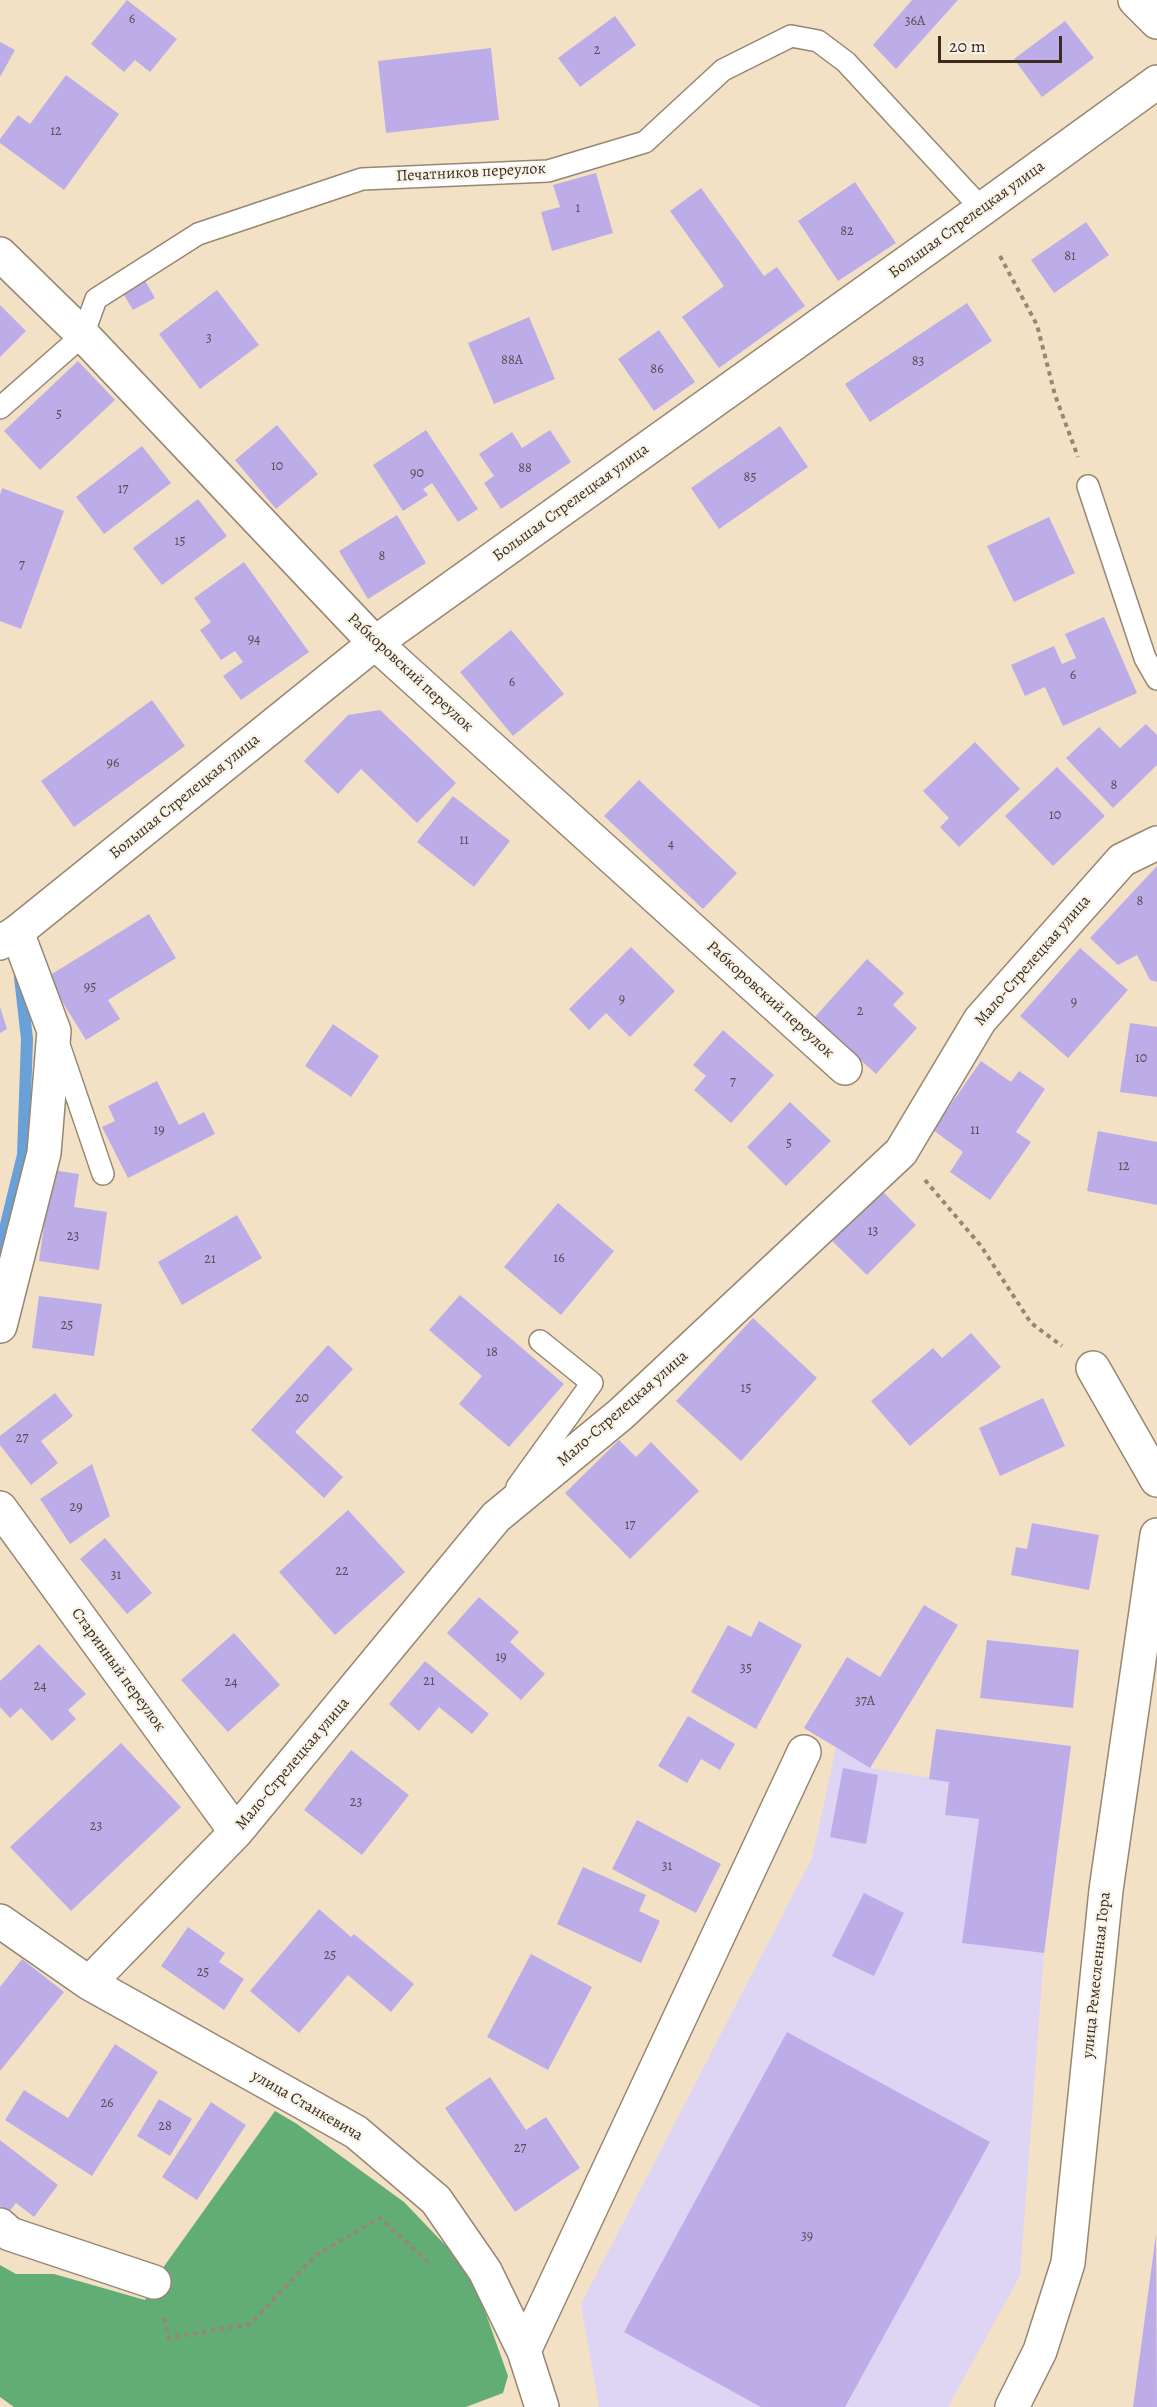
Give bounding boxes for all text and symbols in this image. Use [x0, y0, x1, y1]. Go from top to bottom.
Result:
house number: 6 [129, 12, 135, 28]
house number: 36А [905, 14, 925, 30]
scale bar [941, 24, 1066, 62]
text: 20 m [949, 34, 986, 58]
house number: 2 [594, 43, 600, 59]
house number: 12 [50, 124, 62, 140]
street label: Большая Стрелецкая улица [885, 157, 1049, 283]
street label: Печатников переулок [396, 159, 546, 187]
house number: 1 [576, 201, 580, 217]
house number: 82 [840, 224, 854, 240]
house number: 81 [1064, 249, 1076, 265]
house number: 3 [206, 331, 212, 347]
house number: 88А [501, 353, 523, 369]
house number: 83 [912, 354, 924, 370]
house number: 86 [650, 362, 664, 378]
house number: 5 [56, 407, 62, 423]
street label: Большая Стрелецкая улица [489, 440, 653, 566]
house number: 10 [271, 459, 283, 475]
house number: 88 [518, 461, 532, 477]
house number: 90 [410, 466, 424, 482]
house number: 85 [744, 470, 756, 486]
house number: 17 [118, 482, 128, 498]
house number: 15 [175, 534, 185, 550]
house number: 8 [379, 549, 385, 565]
house number: 7 [19, 558, 25, 574]
street label: Рабкоровский переулок [343, 610, 477, 736]
house number: 94 [248, 632, 260, 648]
house number: 6 [1070, 668, 1076, 684]
house number: 6 [509, 675, 515, 691]
street label: Большая Стрелецкая улица [106, 730, 264, 864]
house number: 96 [107, 756, 119, 772]
house number: 8 [1111, 778, 1117, 794]
house number: 10 [1049, 808, 1061, 824]
house number: 11 [459, 833, 469, 849]
house number: 4 [668, 837, 674, 853]
street label: Мало-Стрелецкая улица [971, 892, 1095, 1030]
house number: 8 [1137, 894, 1143, 910]
street label: Рабкоровский переулок [702, 938, 838, 1062]
house number: 95 [84, 980, 96, 996]
house number: 9 [619, 992, 625, 1008]
house number: 9 [1071, 995, 1077, 1011]
house number: 2 [857, 1004, 863, 1020]
house number: 10 [1135, 1051, 1147, 1067]
house number: 7 [730, 1075, 736, 1091]
house number: 19 [153, 1123, 165, 1139]
house number: 11 [970, 1123, 980, 1139]
house number: 5 [786, 1136, 792, 1152]
house number: 12 [1118, 1159, 1130, 1175]
house number: 13 [868, 1224, 878, 1240]
house number: 23 [67, 1229, 79, 1245]
house number: 16 [553, 1251, 565, 1267]
house number: 21 [204, 1252, 216, 1268]
house number: 25 [61, 1318, 73, 1334]
house number: 18 [486, 1345, 498, 1361]
street label: Мало-Стрелецкая улица [554, 1347, 692, 1471]
house number: 15 [741, 1381, 751, 1397]
house number: 20 [295, 1391, 309, 1407]
house number: 27 [16, 1431, 28, 1447]
house number: 29 [69, 1500, 83, 1516]
house number: 17 [625, 1518, 635, 1534]
house number: 22 [335, 1564, 349, 1580]
house number: 31 [111, 1568, 121, 1584]
street label: Старинный переулок [67, 1605, 169, 1735]
house number: 19 [495, 1650, 507, 1666]
house number: 35 [740, 1661, 752, 1677]
house number: 21 [423, 1674, 435, 1690]
house number: 24 [225, 1675, 237, 1691]
house number: 24 [34, 1679, 46, 1695]
street label: Мало-Стрелецкая улица [232, 1694, 354, 1834]
house number: 37А [855, 1694, 875, 1710]
house number: 23 [350, 1795, 362, 1811]
house number: 23 [90, 1819, 102, 1835]
house number: 31 [662, 1859, 672, 1875]
street label: улица Ремесленная Гора [1079, 1891, 1115, 2059]
house number: 25 [324, 1948, 336, 1964]
house number: 25 [197, 1965, 209, 1981]
street label: улица Станкевича [248, 2066, 366, 2146]
house number: 26 [100, 2096, 114, 2112]
house number: 28 [158, 2119, 172, 2135]
house number: 27 [514, 2141, 526, 2157]
house number: 39 [801, 2229, 813, 2245]

